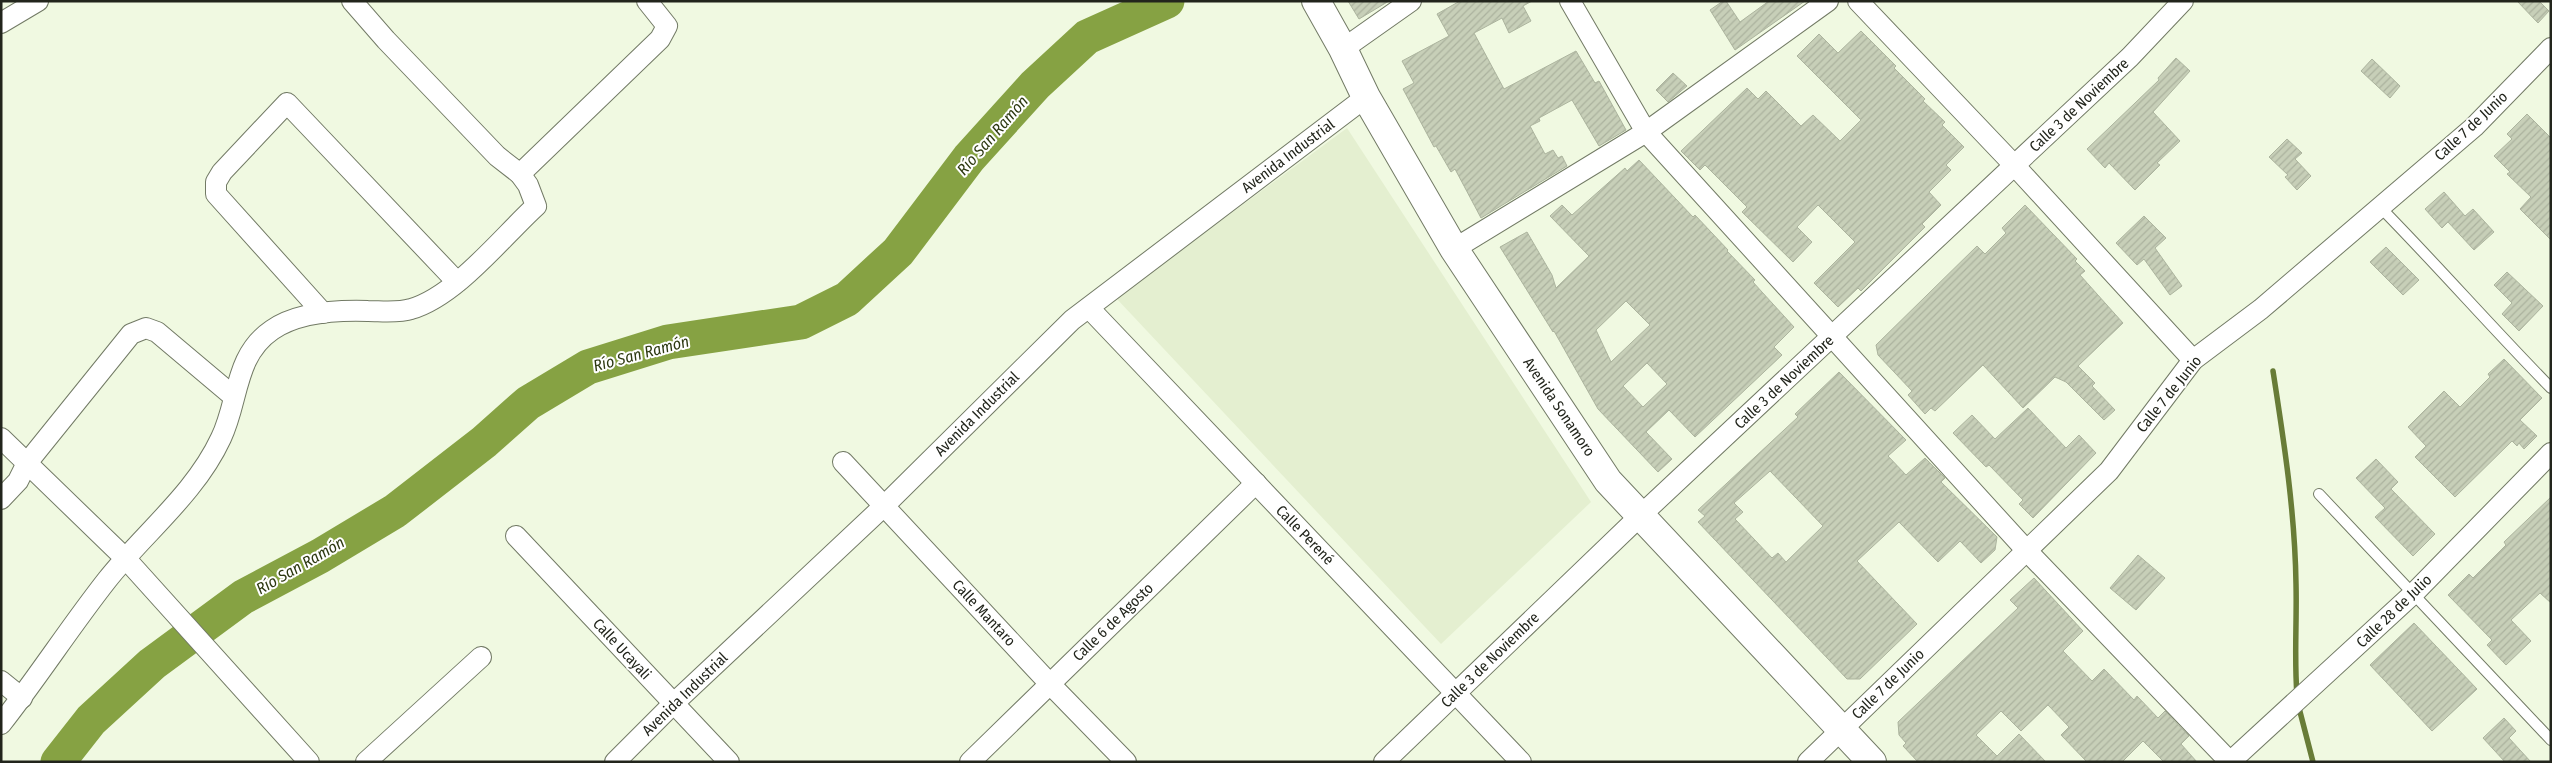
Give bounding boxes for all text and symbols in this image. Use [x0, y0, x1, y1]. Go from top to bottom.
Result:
street label: Calle 3 de Noviembre [2026, 54, 2132, 156]
street label: Calle 7 de Junio [2431, 87, 2511, 164]
water label: Río San Ramón [953, 92, 1032, 179]
street label: Avenida Industrial [1238, 115, 1338, 197]
street label: Calle 3 de Noviembre [1731, 331, 1837, 433]
water label: Río San Ramón [591, 332, 691, 375]
street label: Calle 7 de Junio [2133, 352, 2205, 436]
street label: Avenida Sonamoro [1519, 354, 1599, 460]
street label: Avenida Industrial [931, 368, 1023, 460]
street label: Calle Perené [1272, 501, 1338, 569]
water label: Río San Ramón [253, 533, 348, 598]
street label: Calle 28 de Julio [2353, 571, 2435, 651]
street label: Calle Mantaro [949, 576, 1019, 650]
street label: Calle 6 de Agosto [1069, 579, 1157, 665]
street label: Calle 3 de Noviembre [1437, 609, 1543, 711]
street label: Calle Ucayali [589, 615, 655, 683]
street label: Calle 7 de Junio [1848, 645, 1928, 723]
street label: Avenida Industrial [639, 649, 731, 739]

